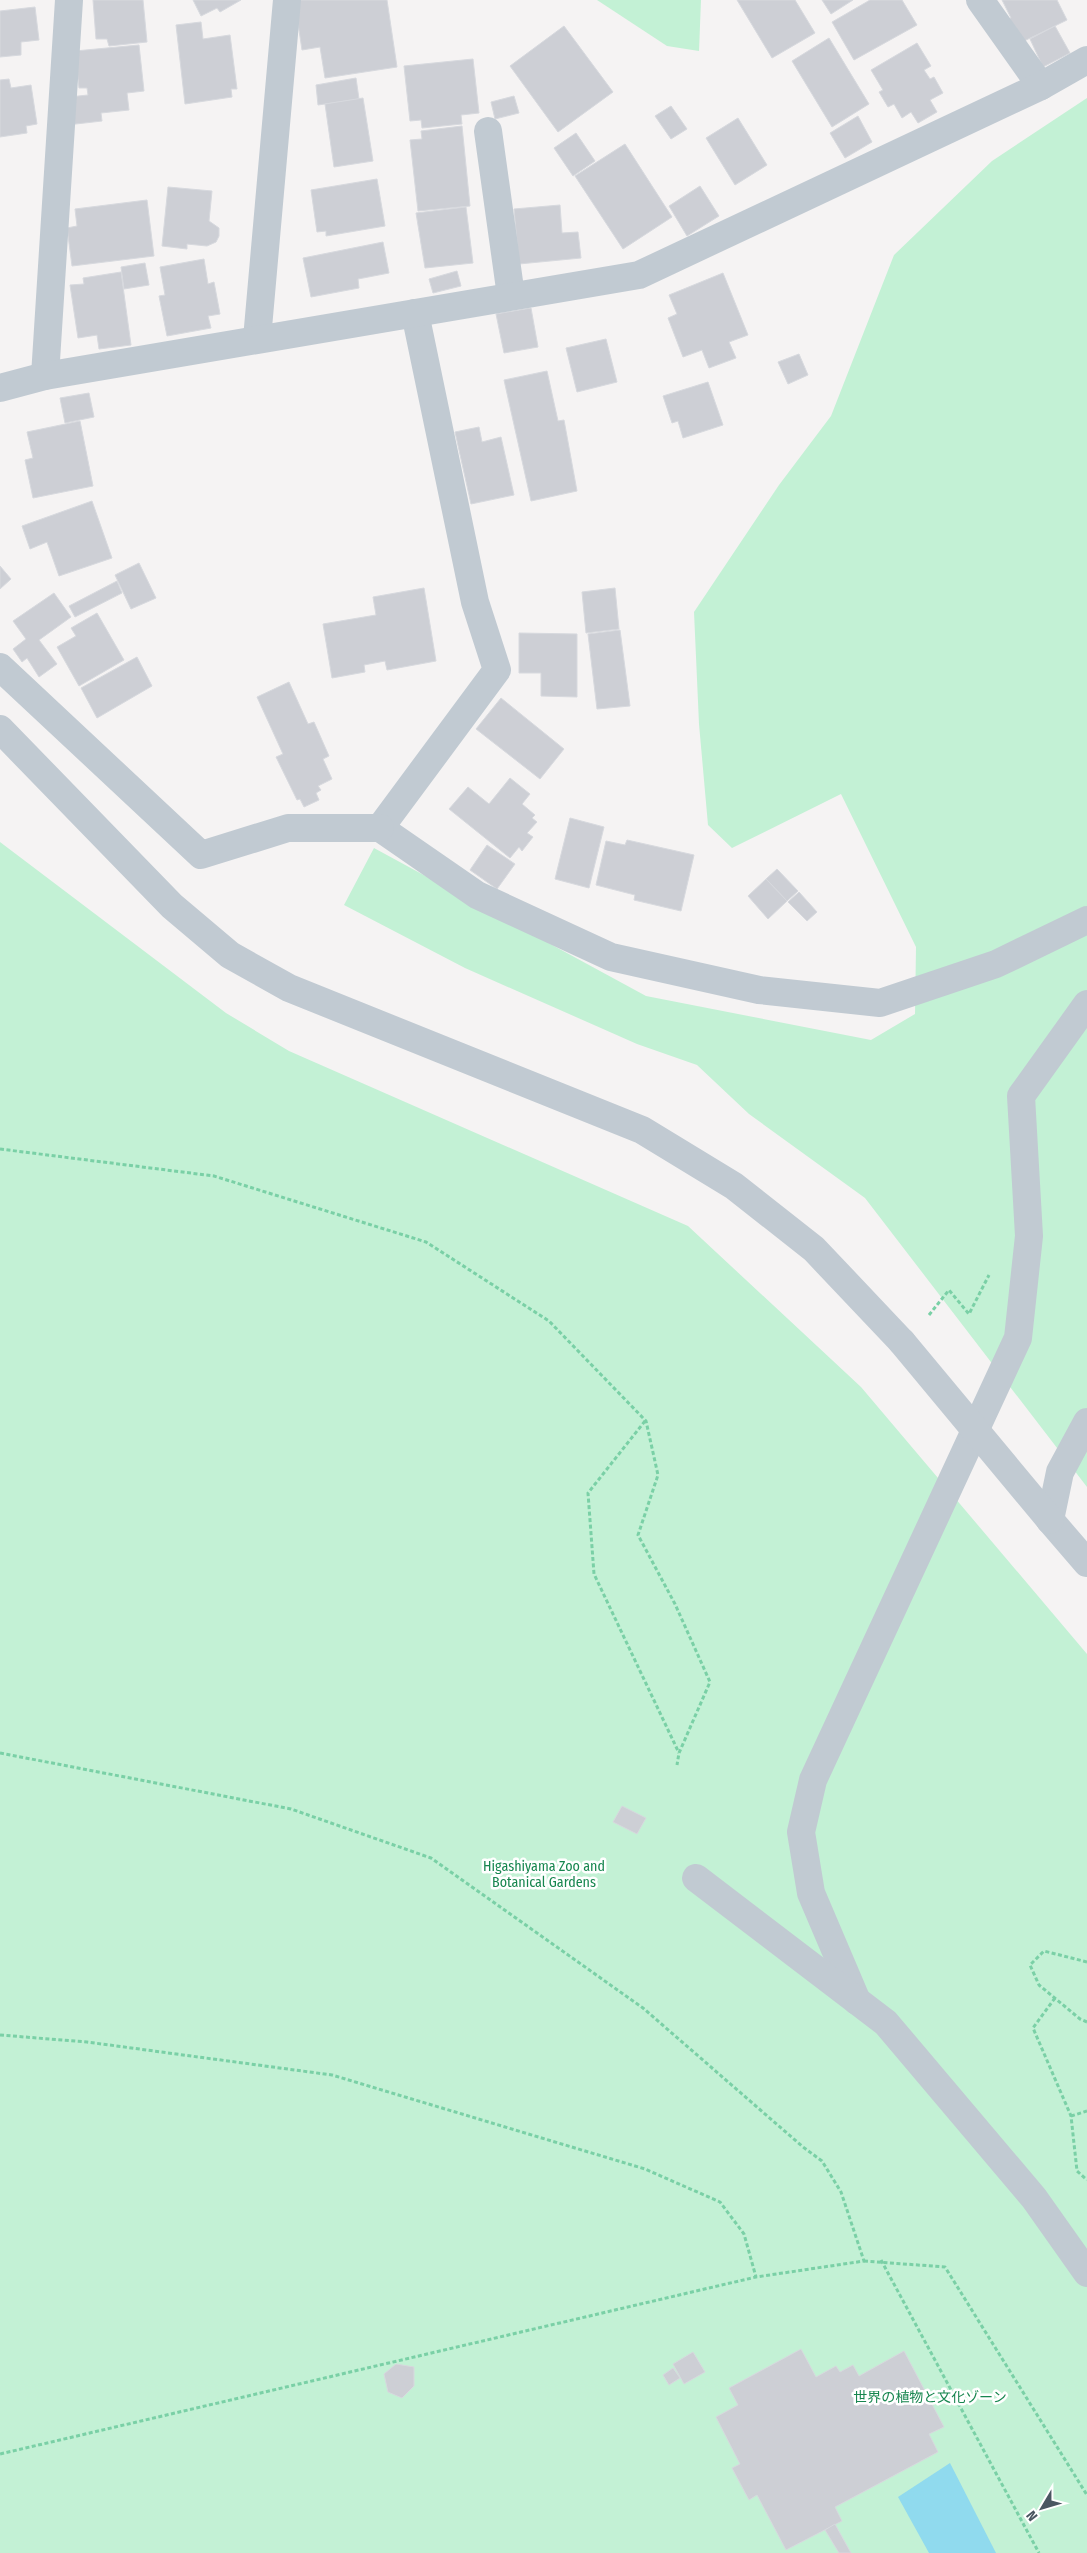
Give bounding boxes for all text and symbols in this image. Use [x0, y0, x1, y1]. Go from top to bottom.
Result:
park label: Higashiyama Zoo and Botanical Gardens [483, 1858, 605, 1891]
park label: 世界の植物と文化ゾーン [853, 2389, 1007, 2406]
north arrow [1017, 2483, 1067, 2533]
text: N [1023, 2507, 1041, 2524]

